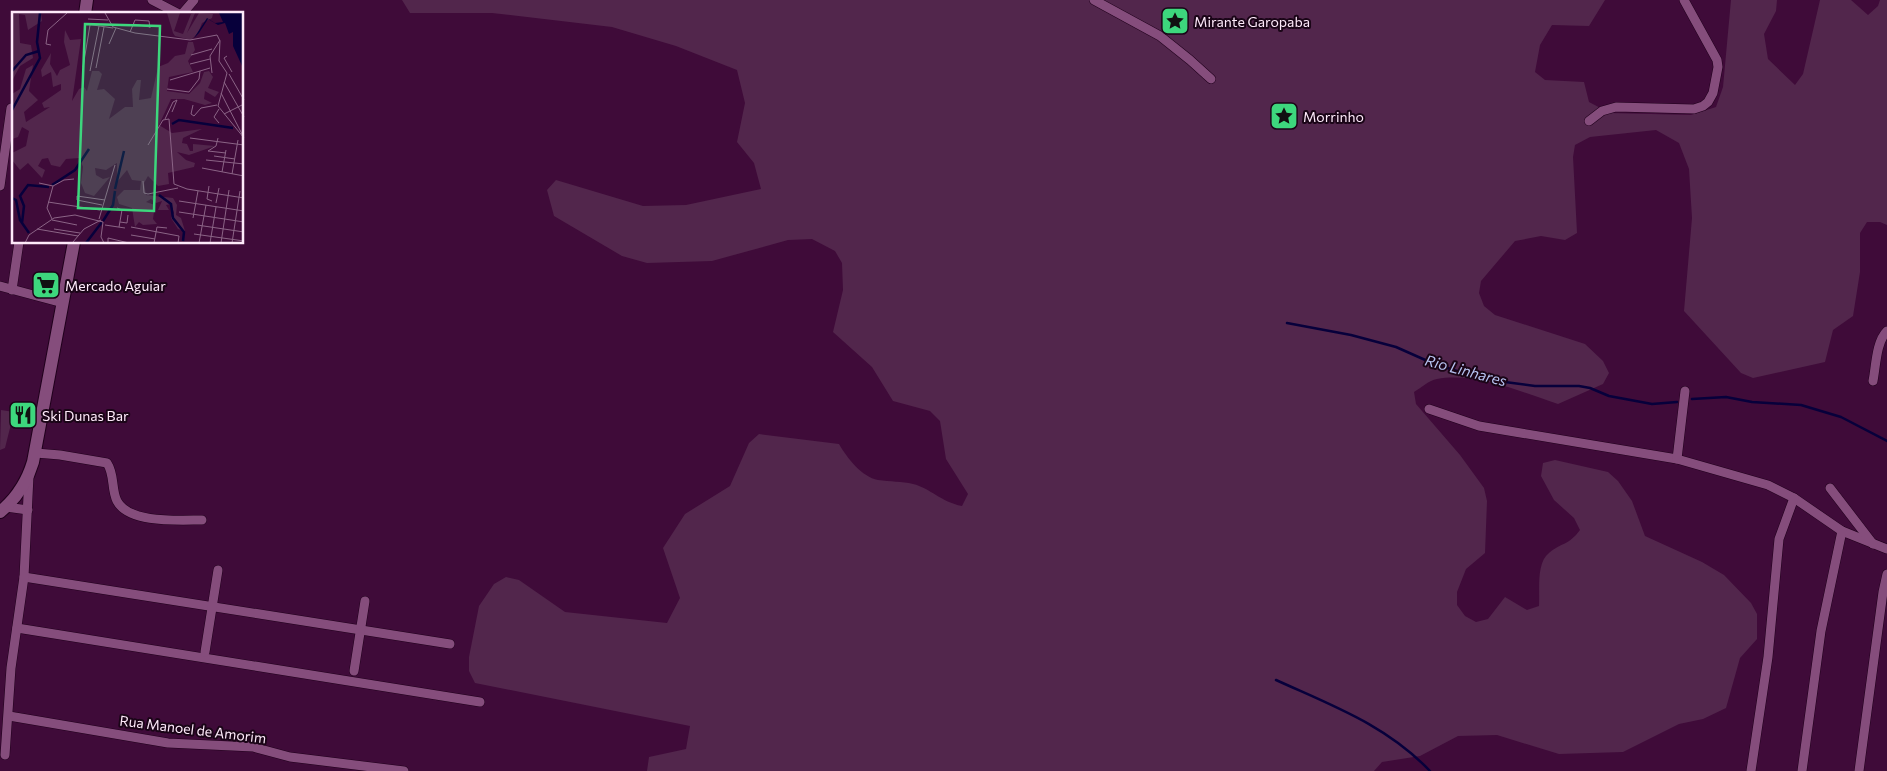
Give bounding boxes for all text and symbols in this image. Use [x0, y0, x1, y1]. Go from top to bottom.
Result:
place icon: Mirante Garopaba [1160, 6, 1190, 36]
inset map [12, 12, 244, 244]
place label: Mirante Garopaba [1194, 13, 1310, 30]
place icon: Morrinho [1269, 101, 1299, 131]
place label: Morrinho [1303, 108, 1364, 125]
supermarket icon: Mercado Aguiar [31, 270, 61, 300]
place label: Mercado Aguiar [65, 277, 166, 294]
water label: Rio Linhares [1423, 350, 1509, 390]
restaurant icon: Ski Dunas Bar [8, 400, 38, 430]
place label: Ski Dunas Bar [42, 407, 129, 424]
street label: Rua Manoel de Amorim [119, 712, 267, 746]

